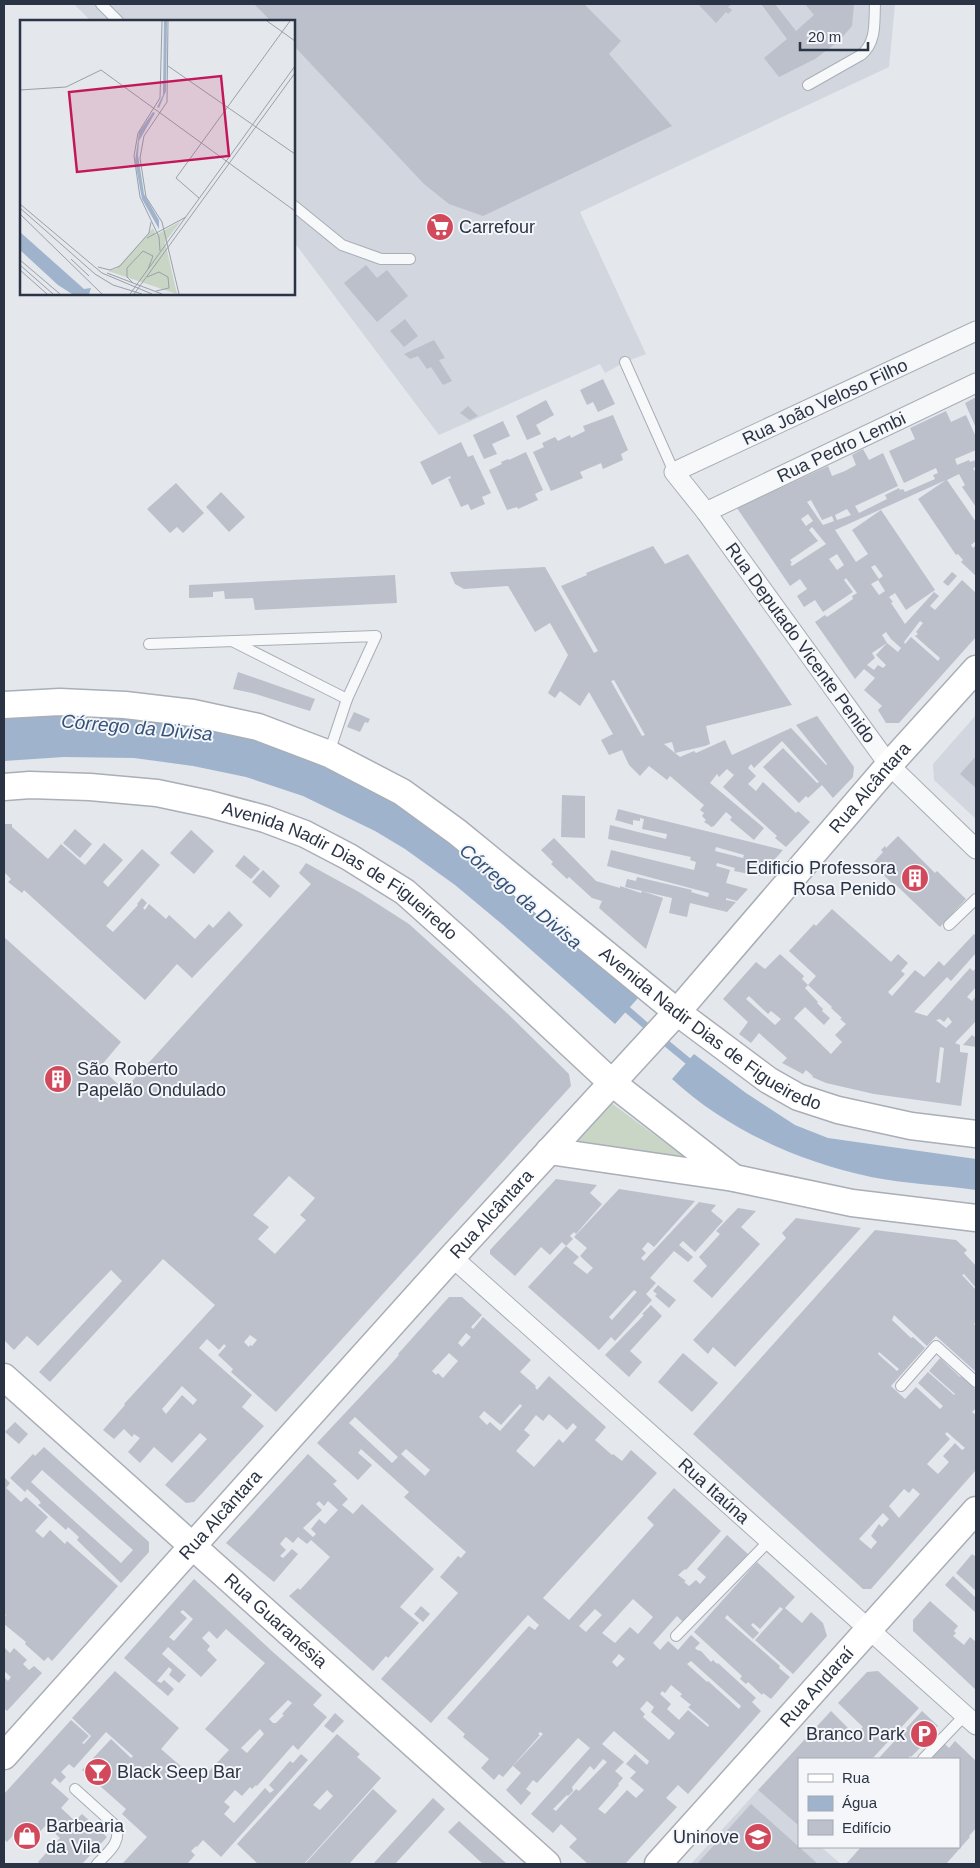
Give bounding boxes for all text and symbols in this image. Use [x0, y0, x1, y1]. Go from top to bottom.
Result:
inset map [20, 20, 295, 295]
scale bar [800, 20, 868, 52]
text: 20 m [808, 28, 841, 45]
supermarket icon: Carrefour [425, 212, 455, 242]
place label: Carrefour [459, 217, 535, 237]
street label: Rua João Veloso Filho [739, 355, 911, 449]
street label: Rua Pedro Lembi [774, 408, 909, 487]
street label: Rua Deputado Vicente Penido [722, 539, 880, 747]
water label: Córrego da Divisa [60, 710, 214, 745]
street label: Rua Alcântara [825, 738, 915, 837]
street label: Avenida Nadir Dias de Figueiredo [220, 798, 461, 944]
water label: Córrego da Divisa [456, 839, 586, 953]
place label: Edificio Professora Rosa Penido [746, 858, 897, 899]
building icon: Edificio Professora Rosa Penido [900, 863, 930, 893]
street label: Avenida Nadir Dias de Figueiredo [596, 943, 824, 1114]
place label: São Roberto Papelão Ondulado [77, 1059, 226, 1100]
building icon: São Roberto Papelão Ondulado [43, 1064, 73, 1094]
street label: Rua Alcântara [446, 1165, 538, 1262]
street label: Rua Itaúna [674, 1454, 754, 1528]
street label: Rua Alcântara [175, 1465, 266, 1564]
street label: Rua Guaranésia [220, 1569, 332, 1673]
street label: Rua Andaraí [776, 1643, 858, 1731]
parking icon: Branco Park [909, 1719, 939, 1749]
place label: Branco Park [806, 1724, 906, 1744]
bar icon: Black Seep Bar [83, 1757, 113, 1787]
legend [798, 1758, 960, 1848]
place label: Black Seep Bar [117, 1762, 241, 1782]
text: Rua [842, 1769, 870, 1786]
text: Água [842, 1794, 878, 1811]
place label: Barbearia da Vila [46, 1816, 125, 1857]
text: Edifício [842, 1819, 891, 1836]
shop icon: Barbearia da Vila [12, 1821, 42, 1851]
school or university icon: Uninove [743, 1822, 773, 1852]
place label: Uninove [673, 1827, 739, 1847]

